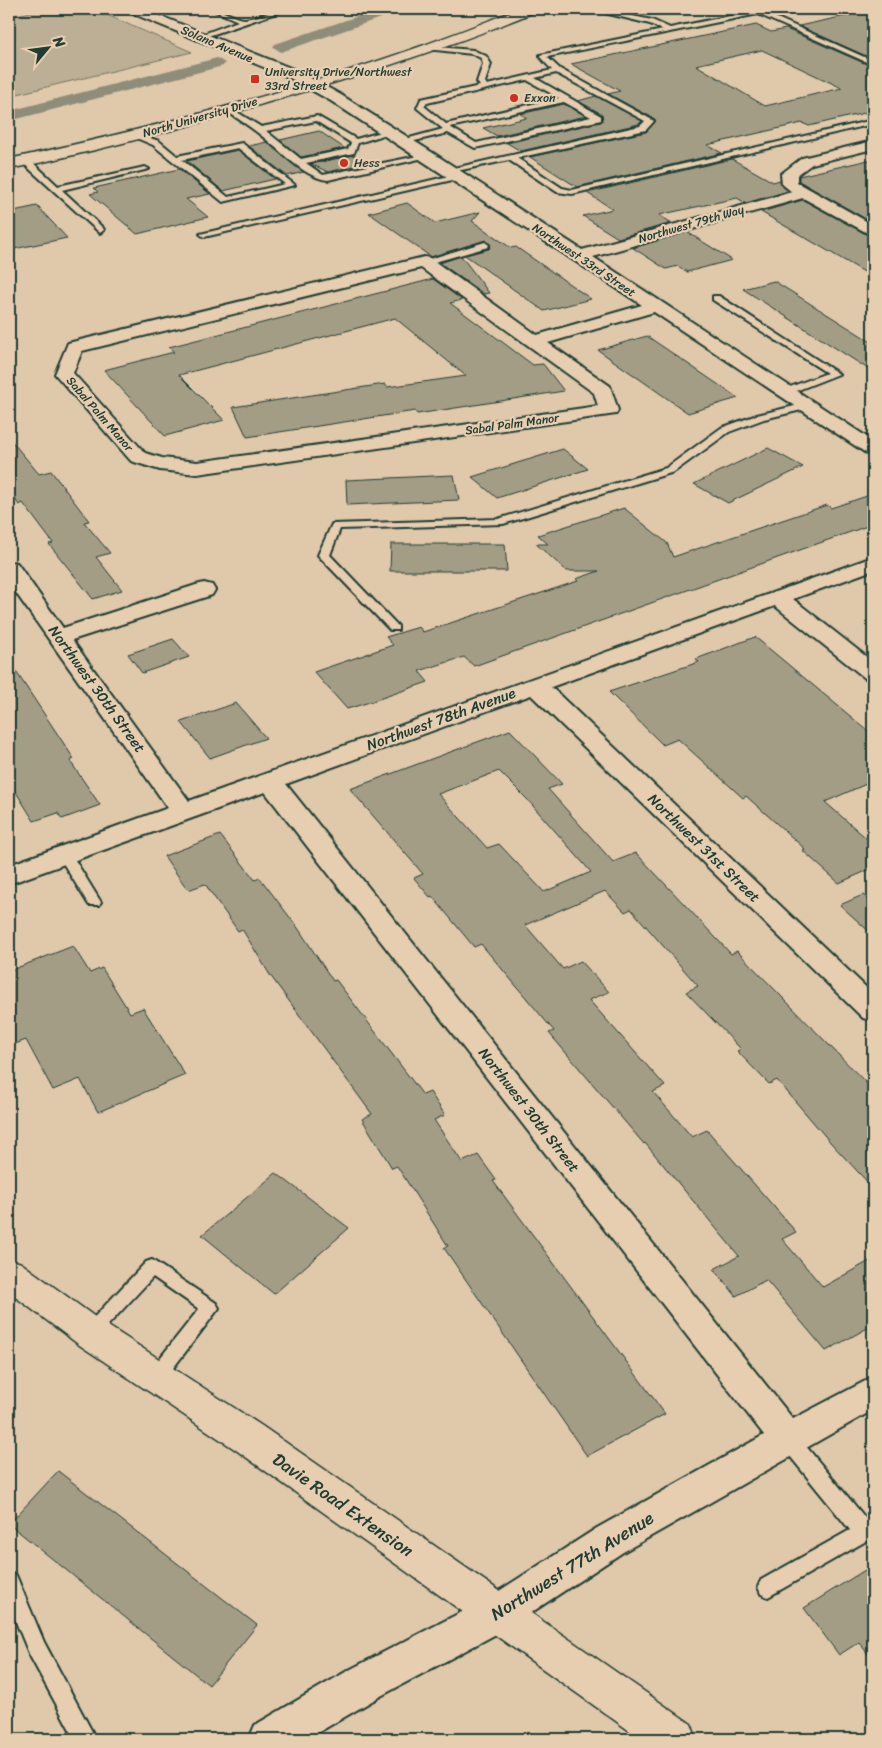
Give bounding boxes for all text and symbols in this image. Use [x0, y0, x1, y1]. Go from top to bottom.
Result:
street label: Solano Avenue [177, 19, 257, 69]
north arrow [22, 22, 72, 72]
text: N [45, 31, 72, 53]
place label: University Drive/Northwest 33rd Street [265, 61, 413, 97]
marker: University Drive/Northwest 33rd Street [249, 73, 261, 85]
place label: Exxon [524, 87, 556, 109]
street label: North University Drive [140, 90, 260, 144]
marker: Exxon [508, 92, 520, 104]
place label: Hess [354, 152, 380, 174]
marker: Hess [338, 157, 350, 169]
street label: Northwest 79th Way [636, 198, 747, 250]
street label: Northwest 33rd Street [528, 217, 640, 303]
street label: Sabal Palm Manor [61, 371, 140, 458]
street label: Sabal Palm Manor [464, 406, 562, 441]
street label: Northwest 30th Street [41, 619, 153, 759]
street label: Northwest 78th Avenue [363, 680, 519, 758]
street label: Northwest 31st Street [641, 787, 767, 909]
street label: Northwest 30th Street [472, 1042, 587, 1179]
street label: Davie Road Extension [266, 1444, 421, 1566]
street label: Northwest 77th Avenue [484, 1502, 661, 1629]

